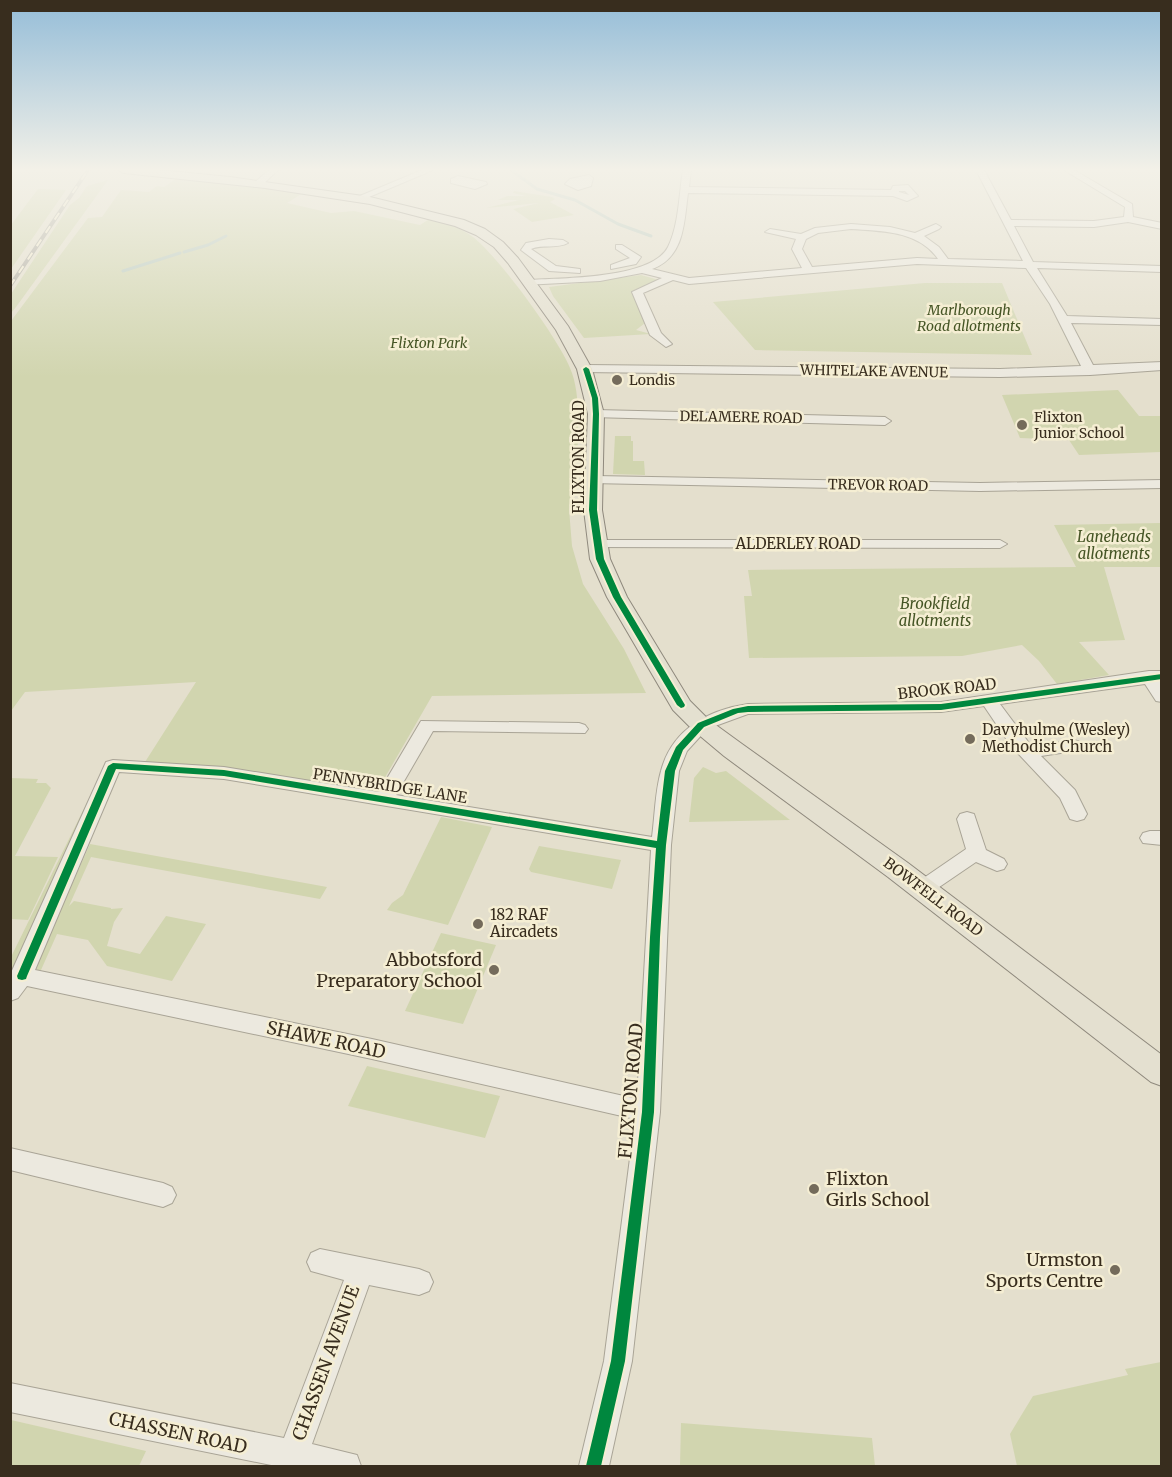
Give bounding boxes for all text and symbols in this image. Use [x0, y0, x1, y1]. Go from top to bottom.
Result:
park label: Marlborough Road allotments [917, 301, 1021, 335]
park label: Flixton Park [390, 334, 468, 352]
street label: WHITELAKE AVENUE [799, 361, 948, 381]
place label: Londis [629, 371, 675, 389]
marker: Londis [610, 373, 624, 387]
street label: FLIXTON ROAD [569, 400, 588, 514]
street label: DELAMERE ROAD [679, 407, 803, 427]
place label: Flixton Junior School [1033, 408, 1125, 442]
marker: Flixton Junior School [1015, 418, 1029, 432]
street label: TREVOR ROAD [828, 475, 929, 495]
park label: Laneheads allotments [1077, 527, 1151, 563]
street label: ALDERLEY ROAD [734, 534, 861, 553]
park label: Brookfield allotments [899, 594, 971, 630]
street label: BROOK ROAD [897, 674, 997, 703]
place label: Davyhulme (Wesley) Methodist Church [982, 720, 1130, 756]
marker: Davyhulme (Wesley) Methodist Church [963, 732, 977, 746]
street label: PENNYBRIDGE LANE [312, 764, 469, 807]
street label: BOWFELL ROAD [880, 853, 987, 940]
place label: 182 RAF Aircadets [489, 905, 558, 941]
marker: 182 RAF Aircadets [471, 917, 485, 931]
place label: Abbotsford Preparatory School [316, 948, 482, 992]
marker: Abbotsford Preparatory School [487, 963, 501, 977]
street label: SHAWE ROAD [264, 1016, 388, 1063]
street label: FLIXTON ROAD [613, 1022, 648, 1160]
place label: Flixton Girls School [826, 1167, 930, 1211]
marker: Flixton Girls School [807, 1182, 821, 1196]
place label: Urmston Sports Centre [986, 1248, 1103, 1292]
marker: Urmston Sports Centre [1108, 1263, 1122, 1277]
street label: CHASSEN AVENUE [287, 1282, 364, 1443]
street label: CHASSEN ROAD [107, 1407, 249, 1458]

